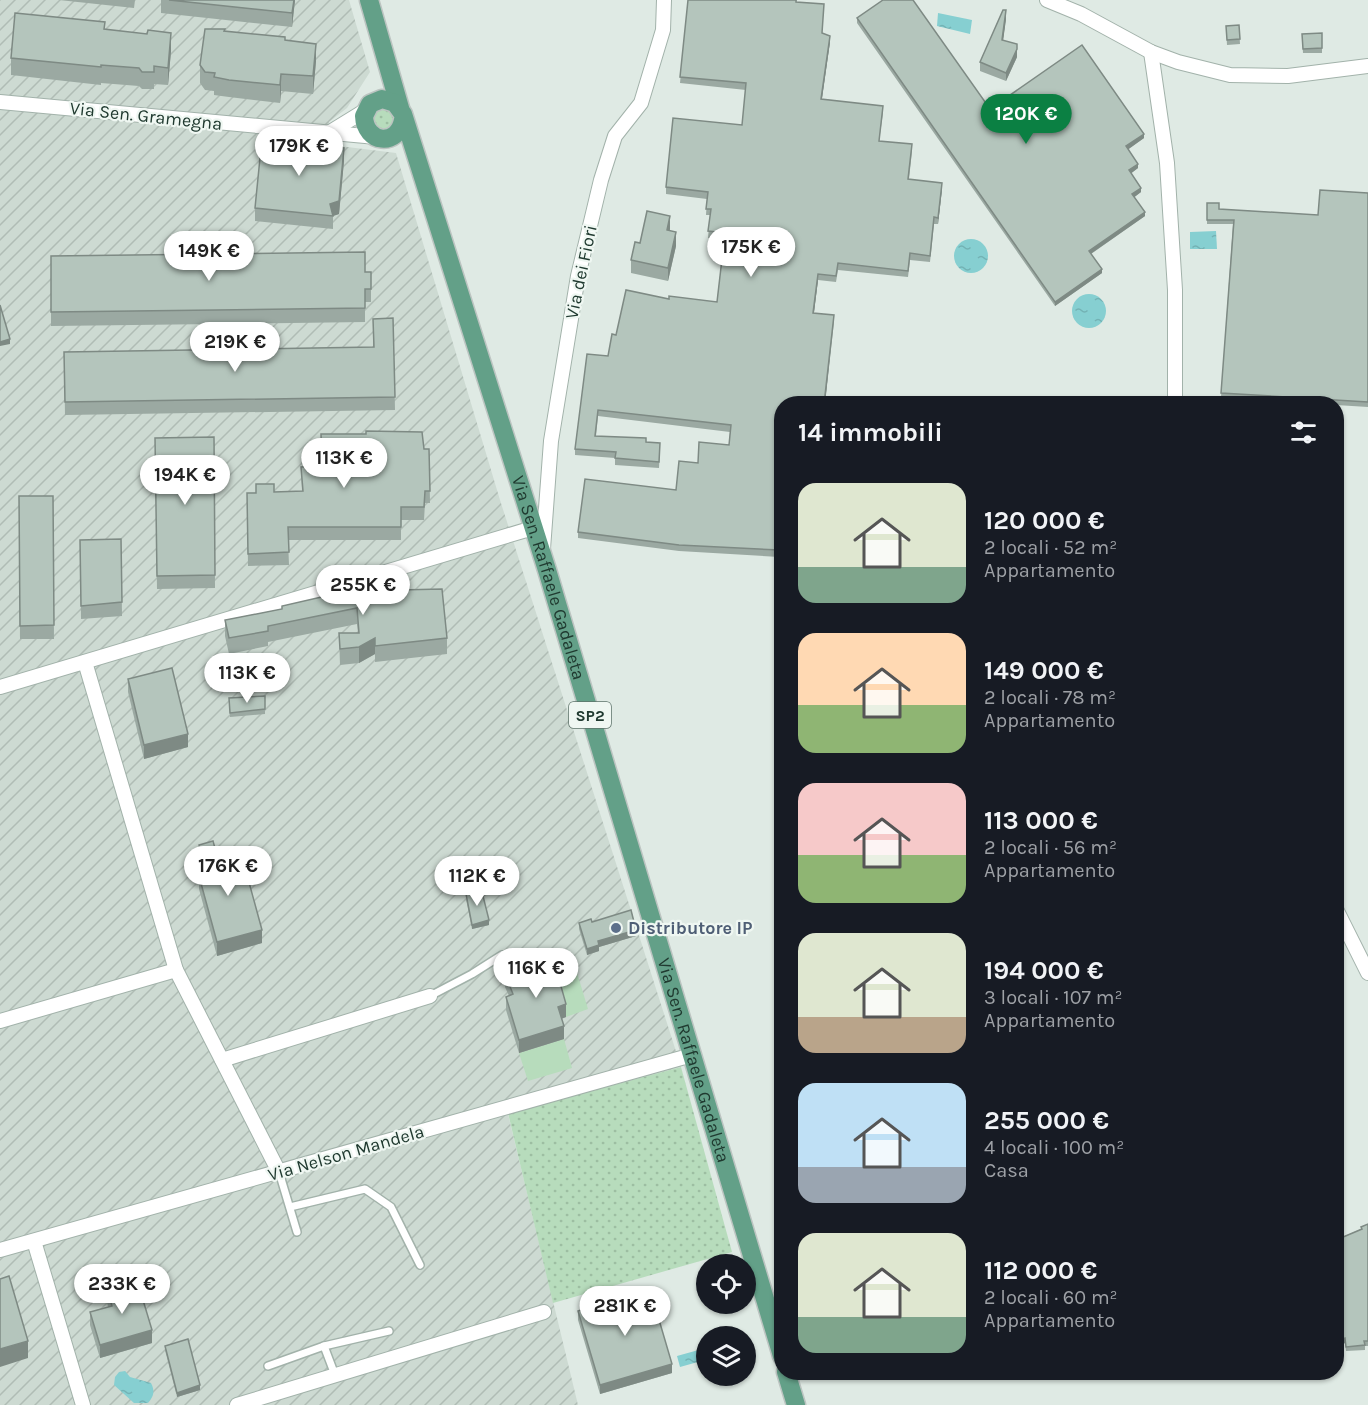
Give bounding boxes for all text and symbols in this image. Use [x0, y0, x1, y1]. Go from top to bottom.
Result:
pin: 120K € [977, 94, 1075, 145]
street label: Via Sen. Gramegna [69, 97, 223, 135]
text: 120K € [995, 102, 1057, 125]
pin: 179K € [250, 126, 348, 177]
text: 179K € [269, 134, 329, 157]
street label: Via dei Fiori [560, 223, 602, 321]
pin: 175K € [702, 227, 800, 278]
pin: 149K € [160, 231, 258, 282]
text: 175K € [721, 235, 781, 258]
text: 149K € [178, 239, 240, 262]
pin: 219K € [186, 322, 284, 373]
text: 219K € [204, 330, 266, 353]
icon: filters [1287, 416, 1320, 449]
text: 14 immobili [798, 417, 943, 448]
pin: 113K € [295, 438, 393, 489]
text: 113K € [315, 446, 373, 469]
pin: 194K € [136, 455, 234, 506]
text: 194K € [154, 463, 216, 486]
street label: Via Sen. Raffaele Gadaleta [507, 473, 590, 682]
text: 120 000 € [984, 505, 1104, 536]
icon: home [846, 507, 918, 579]
text: 2 locali · 52 m² [984, 536, 1117, 559]
text: Appartamento [984, 559, 1115, 582]
pin: 255K € [314, 565, 412, 616]
text: 255K € [330, 573, 396, 596]
pin: 113K € [198, 653, 296, 704]
text: 149 000 € [984, 655, 1104, 686]
icon: home [846, 657, 918, 729]
text: 113K € [218, 661, 276, 684]
text: 2 locali · 78 m² [984, 686, 1116, 709]
road number: SP2 [569, 702, 611, 728]
text: Appartamento [984, 709, 1115, 732]
text: 113 000 € [984, 805, 1098, 836]
icon: home [846, 807, 918, 879]
text: 2 locali · 56 m² [984, 836, 1117, 859]
pin: 176K € [179, 846, 277, 897]
text: 176K € [198, 854, 258, 877]
pin: 112K € [428, 856, 526, 907]
text: Appartamento [984, 859, 1115, 882]
text: 112K € [448, 864, 506, 887]
place label: Distributore IP [628, 917, 753, 939]
marker: Distributore IP [609, 921, 623, 935]
pin: 116K € [487, 948, 585, 999]
text: 194 000 € [984, 955, 1104, 986]
text: 116K € [507, 956, 565, 979]
street label: Via Sen. Raffaele Gadaleta [653, 956, 735, 1165]
icon: home [846, 957, 918, 1029]
text: 3 locali · 107 m² [984, 986, 1122, 1009]
text: Appartamento [984, 1009, 1115, 1032]
text: 255 000 € [984, 1105, 1109, 1136]
icon: home [846, 1107, 918, 1179]
street label: Via Nelson Mandela [265, 1120, 427, 1186]
text: 4 locali · 100 m² [984, 1136, 1124, 1159]
text: Casa [984, 1159, 1029, 1182]
map controls [696, 1254, 756, 1386]
button: locate [696, 1254, 756, 1314]
text: 112 000 € [984, 1255, 1097, 1286]
icon: home [846, 1257, 918, 1329]
pin: 233K € [73, 1264, 171, 1315]
text: 233K € [88, 1272, 156, 1295]
pin: 281K € [576, 1286, 674, 1337]
text: 2 locali · 60 m² [984, 1286, 1118, 1309]
text: 281K € [594, 1294, 656, 1317]
text: Appartamento [984, 1309, 1115, 1332]
button: layers [696, 1326, 756, 1386]

